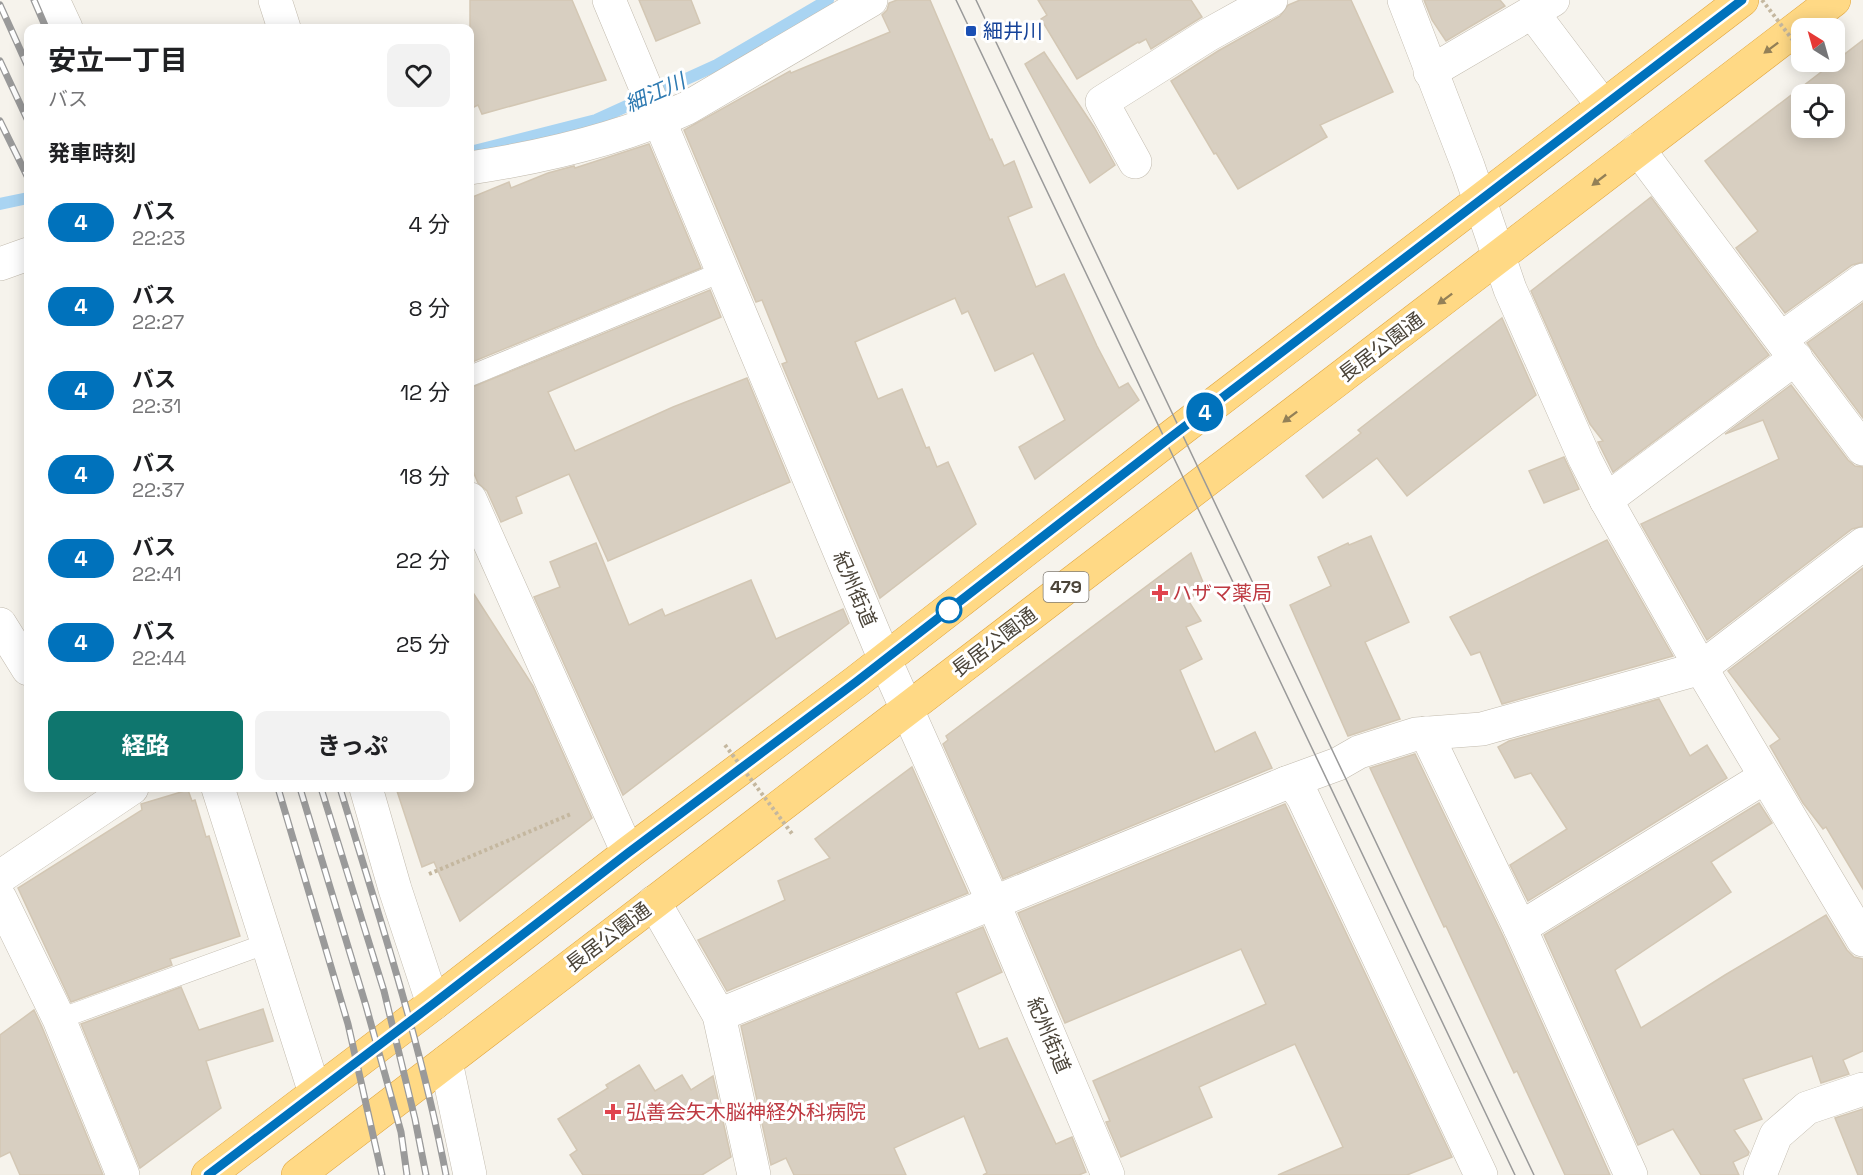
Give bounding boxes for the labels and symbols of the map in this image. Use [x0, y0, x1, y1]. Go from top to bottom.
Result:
place label: 細井川 [983, 18, 1043, 44]
north arrow [1791, 18, 1845, 72]
marker: 細井川 [964, 24, 978, 38]
one-way arrow [1763, 42, 1778, 54]
water label: 細江川 [621, 67, 691, 118]
one-way arrow [1592, 173, 1607, 185]
one-way arrow [1437, 292, 1452, 304]
street label: 長居公園通 [1333, 307, 1429, 387]
line badge: 4 [1186, 392, 1224, 432]
one-way arrow [1282, 410, 1297, 422]
street label: 紀州街道 [827, 547, 883, 631]
road number: 479 [1044, 572, 1088, 602]
place label: ハザマ薬局 [1172, 580, 1272, 606]
marker: ハザマ薬局 [1153, 586, 1167, 600]
unlabelled marker [936, 597, 962, 623]
street label: 長居公園通 [946, 602, 1042, 682]
street label: 長居公園通 [560, 897, 656, 977]
street label: 紀州街道 [1021, 993, 1077, 1077]
place label: 弘善会矢木脳神経外科病院 [626, 1099, 866, 1125]
marker: 弘善会矢木脳神経外科病院 [604, 1103, 622, 1121]

